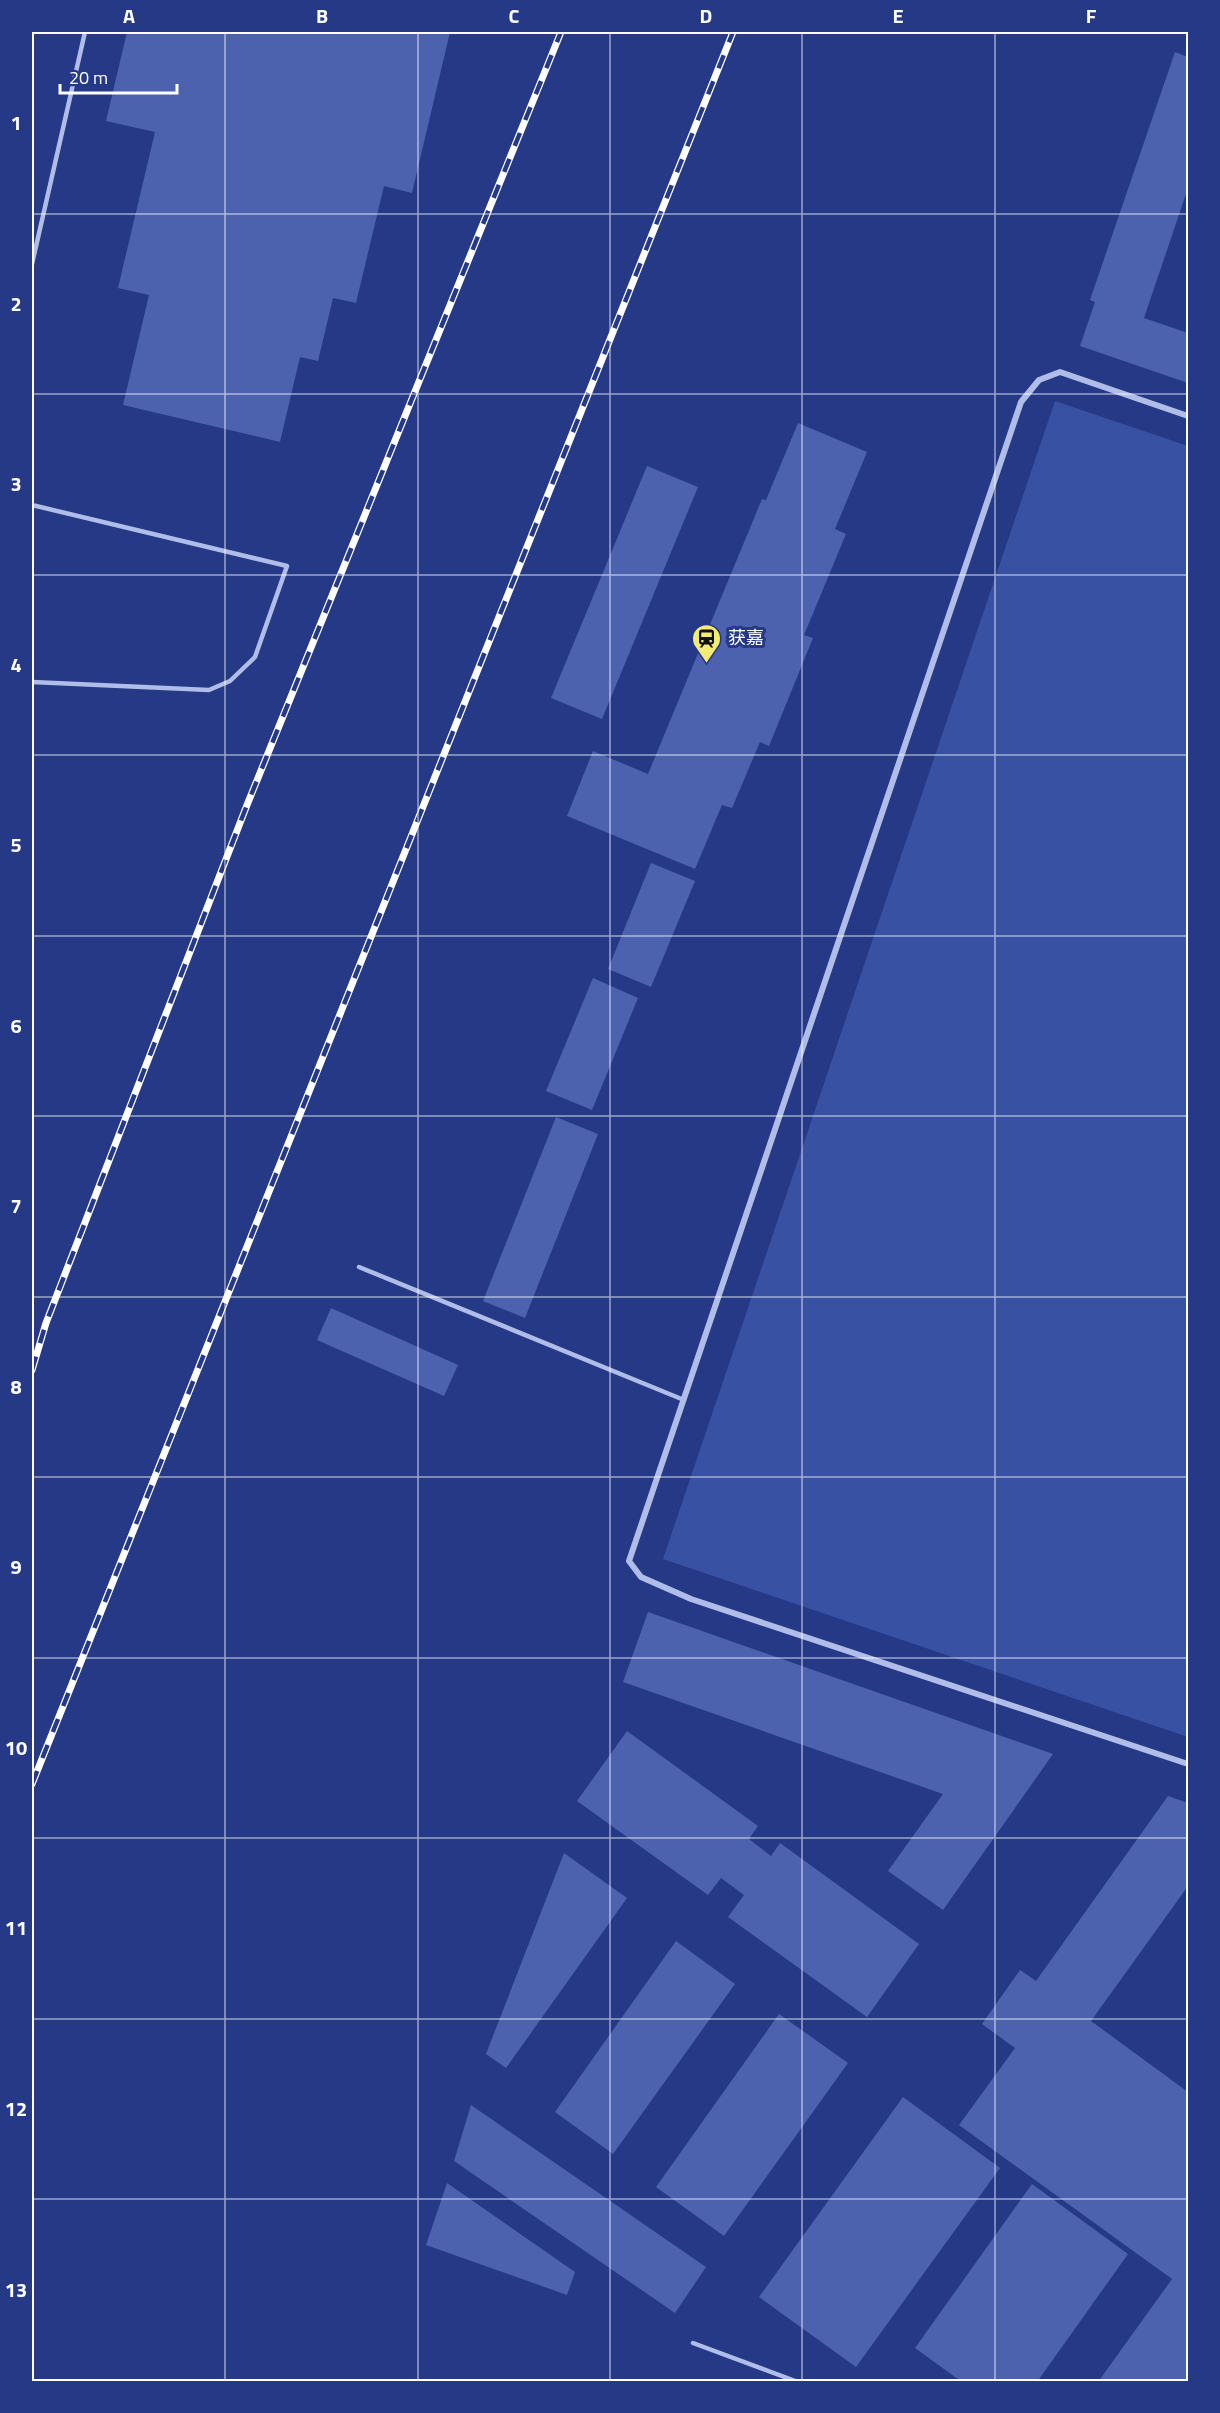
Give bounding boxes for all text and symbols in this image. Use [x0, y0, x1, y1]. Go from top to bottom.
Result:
text: A [123, 0, 135, 31]
text: B [316, 0, 328, 31]
text: C [509, 0, 520, 31]
text: D [700, 0, 712, 31]
text: E [892, 0, 904, 31]
text: F [1086, 0, 1097, 31]
scale bar [60, 57, 177, 95]
text: 20 m [69, 64, 108, 91]
text: 1 [10, 107, 22, 138]
text: 2 [10, 288, 22, 319]
text: 3 [10, 468, 22, 499]
station icon: 获嘉 [691, 622, 723, 664]
place label: 获嘉 [728, 624, 764, 651]
text: 4 [10, 649, 22, 680]
text: 5 [10, 829, 22, 860]
text: 6 [10, 1010, 22, 1041]
text: 7 [10, 1190, 22, 1221]
text: 8 [10, 1371, 22, 1402]
text: 9 [10, 1551, 22, 1582]
text: 10 [5, 1732, 27, 1763]
text: 11 [5, 1912, 27, 1943]
text: 12 [5, 2093, 27, 2124]
text: 13 [5, 2274, 27, 2305]

